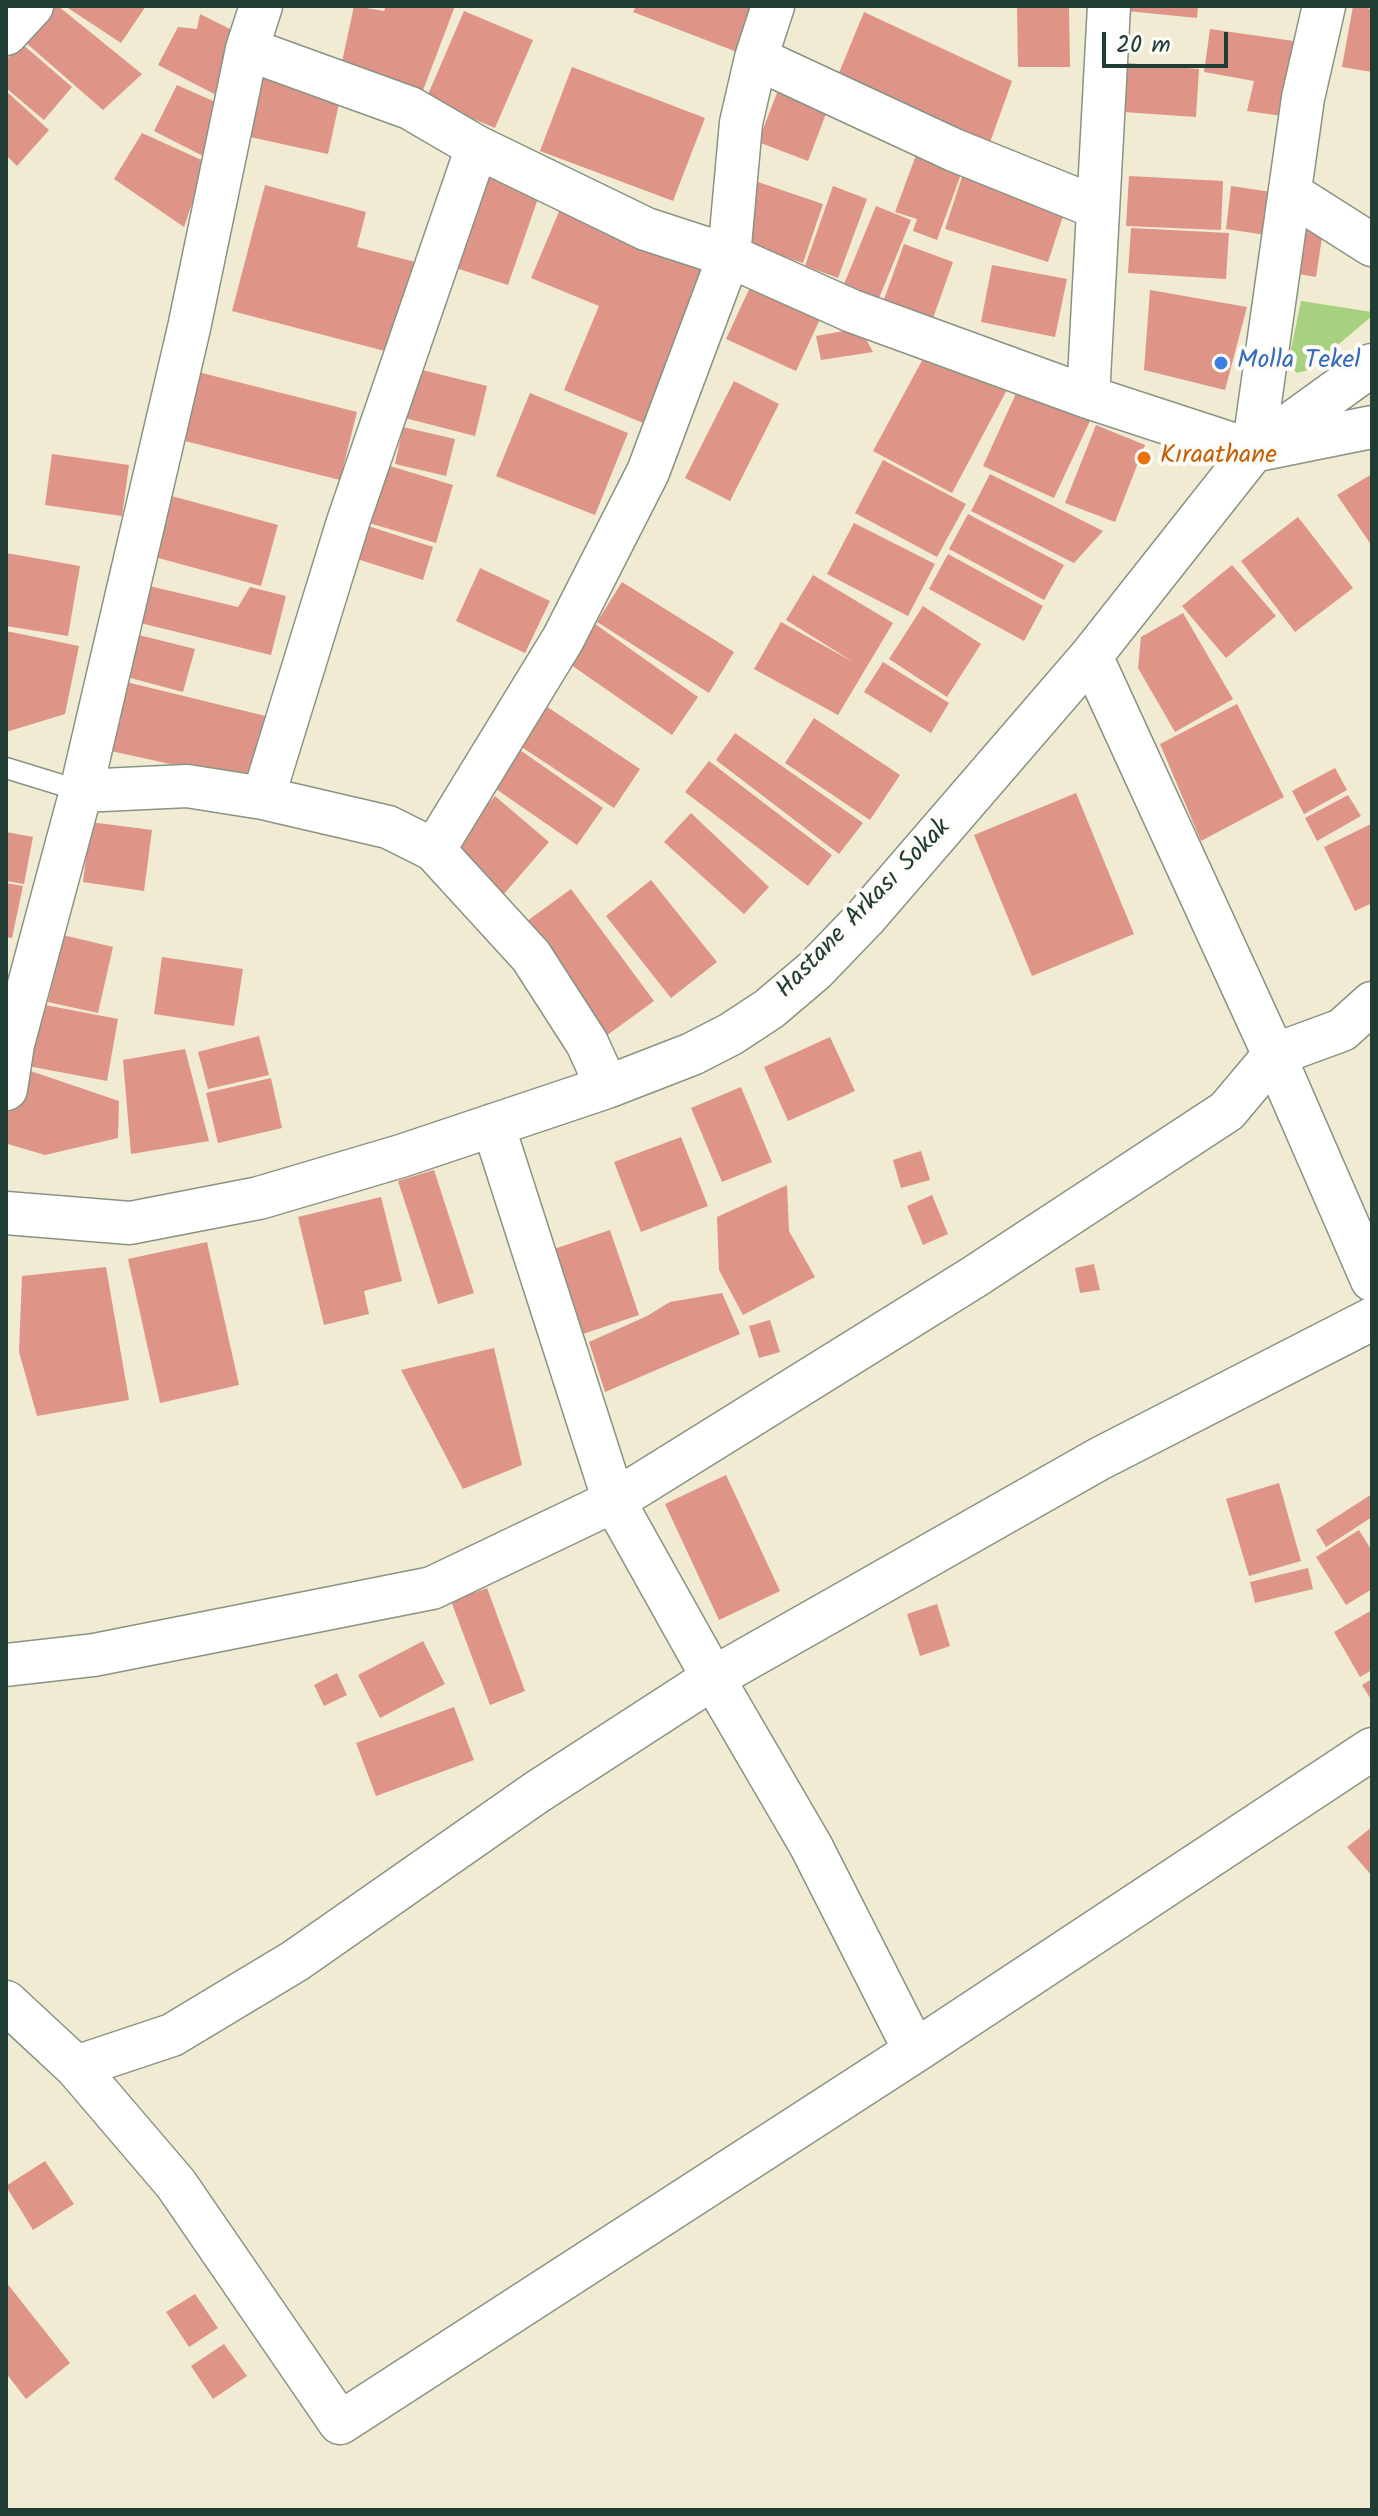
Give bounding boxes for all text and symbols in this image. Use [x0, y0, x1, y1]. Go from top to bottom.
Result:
scale bar [1106, 16, 1232, 66]
text: 20 m [1116, 26, 1171, 65]
place label: Molla Tekel [1237, 347, 1361, 379]
marker: Molla Tekel [1212, 354, 1230, 372]
place label: Kıraathane [1160, 442, 1277, 474]
marker: Kıraathane [1135, 449, 1153, 467]
street label: Hastane Arkası Sokak [771, 814, 959, 1006]

